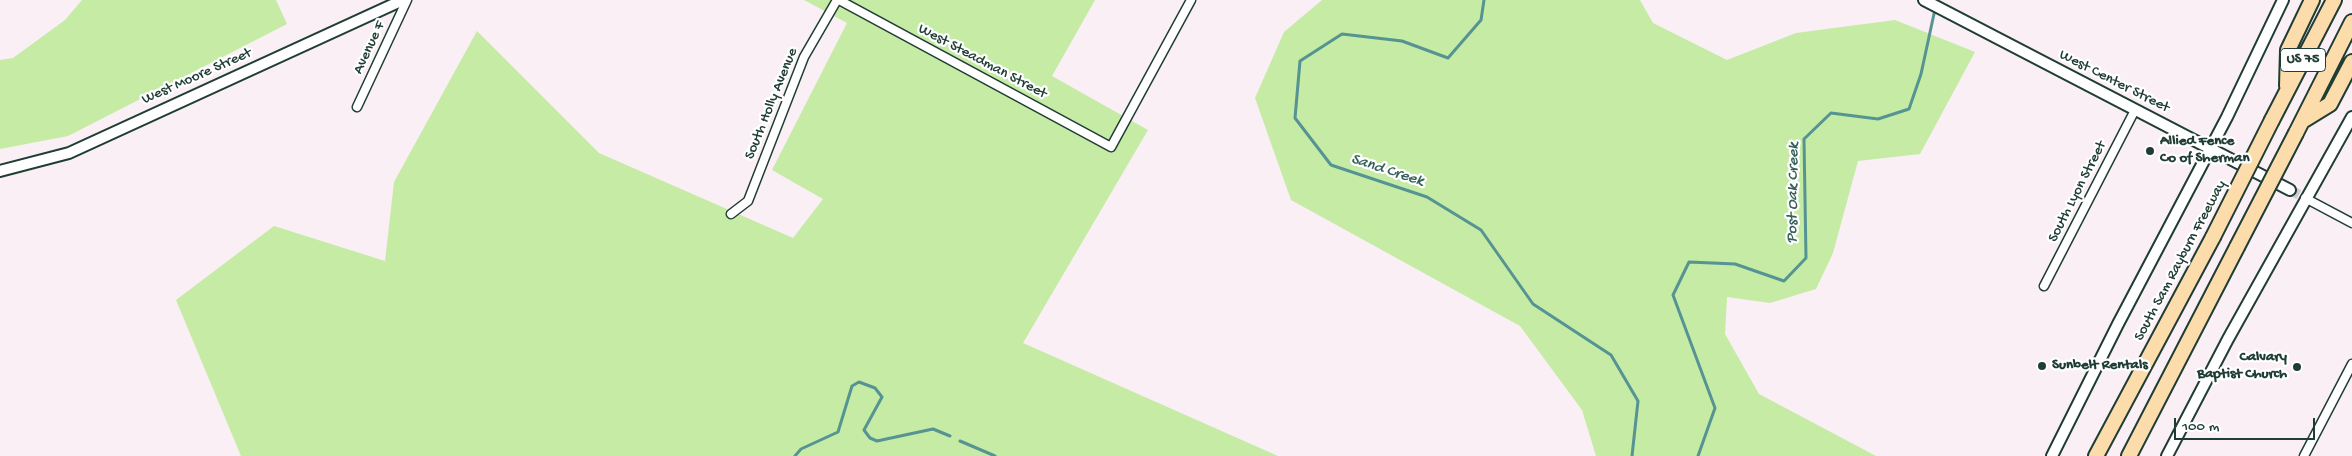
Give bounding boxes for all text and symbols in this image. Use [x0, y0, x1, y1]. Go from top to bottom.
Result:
street label: Avenue F [350, 19, 390, 77]
street label: West Steadman Street [915, 20, 1049, 104]
street label: West Moore Street [139, 45, 255, 109]
street label: South Holly Avenue [741, 46, 803, 162]
street label: West Center Street [2056, 46, 2172, 118]
road number: US 75 [2280, 48, 2326, 72]
place label: Allied Fence Co of Sherman [2160, 133, 2250, 168]
street label: South Lyon Street [2045, 139, 2111, 245]
water label: Post Oak Creek [1784, 142, 1804, 244]
marker: Allied Fence Co of Sherman [2144, 145, 2156, 157]
water label: Sand Creek [1348, 150, 1426, 192]
street label: South Sam Rayburn Freeway [2131, 178, 2231, 344]
place label: Calvary Baptist Church [2197, 349, 2287, 384]
place label: Sunbelt Rentals [2052, 357, 2148, 375]
marker: Sunbelt Rentals [2036, 360, 2048, 372]
marker: Calvary Baptist Church [2291, 361, 2303, 373]
scale bar [2177, 408, 2318, 440]
text: 100 m [2182, 418, 2219, 436]

